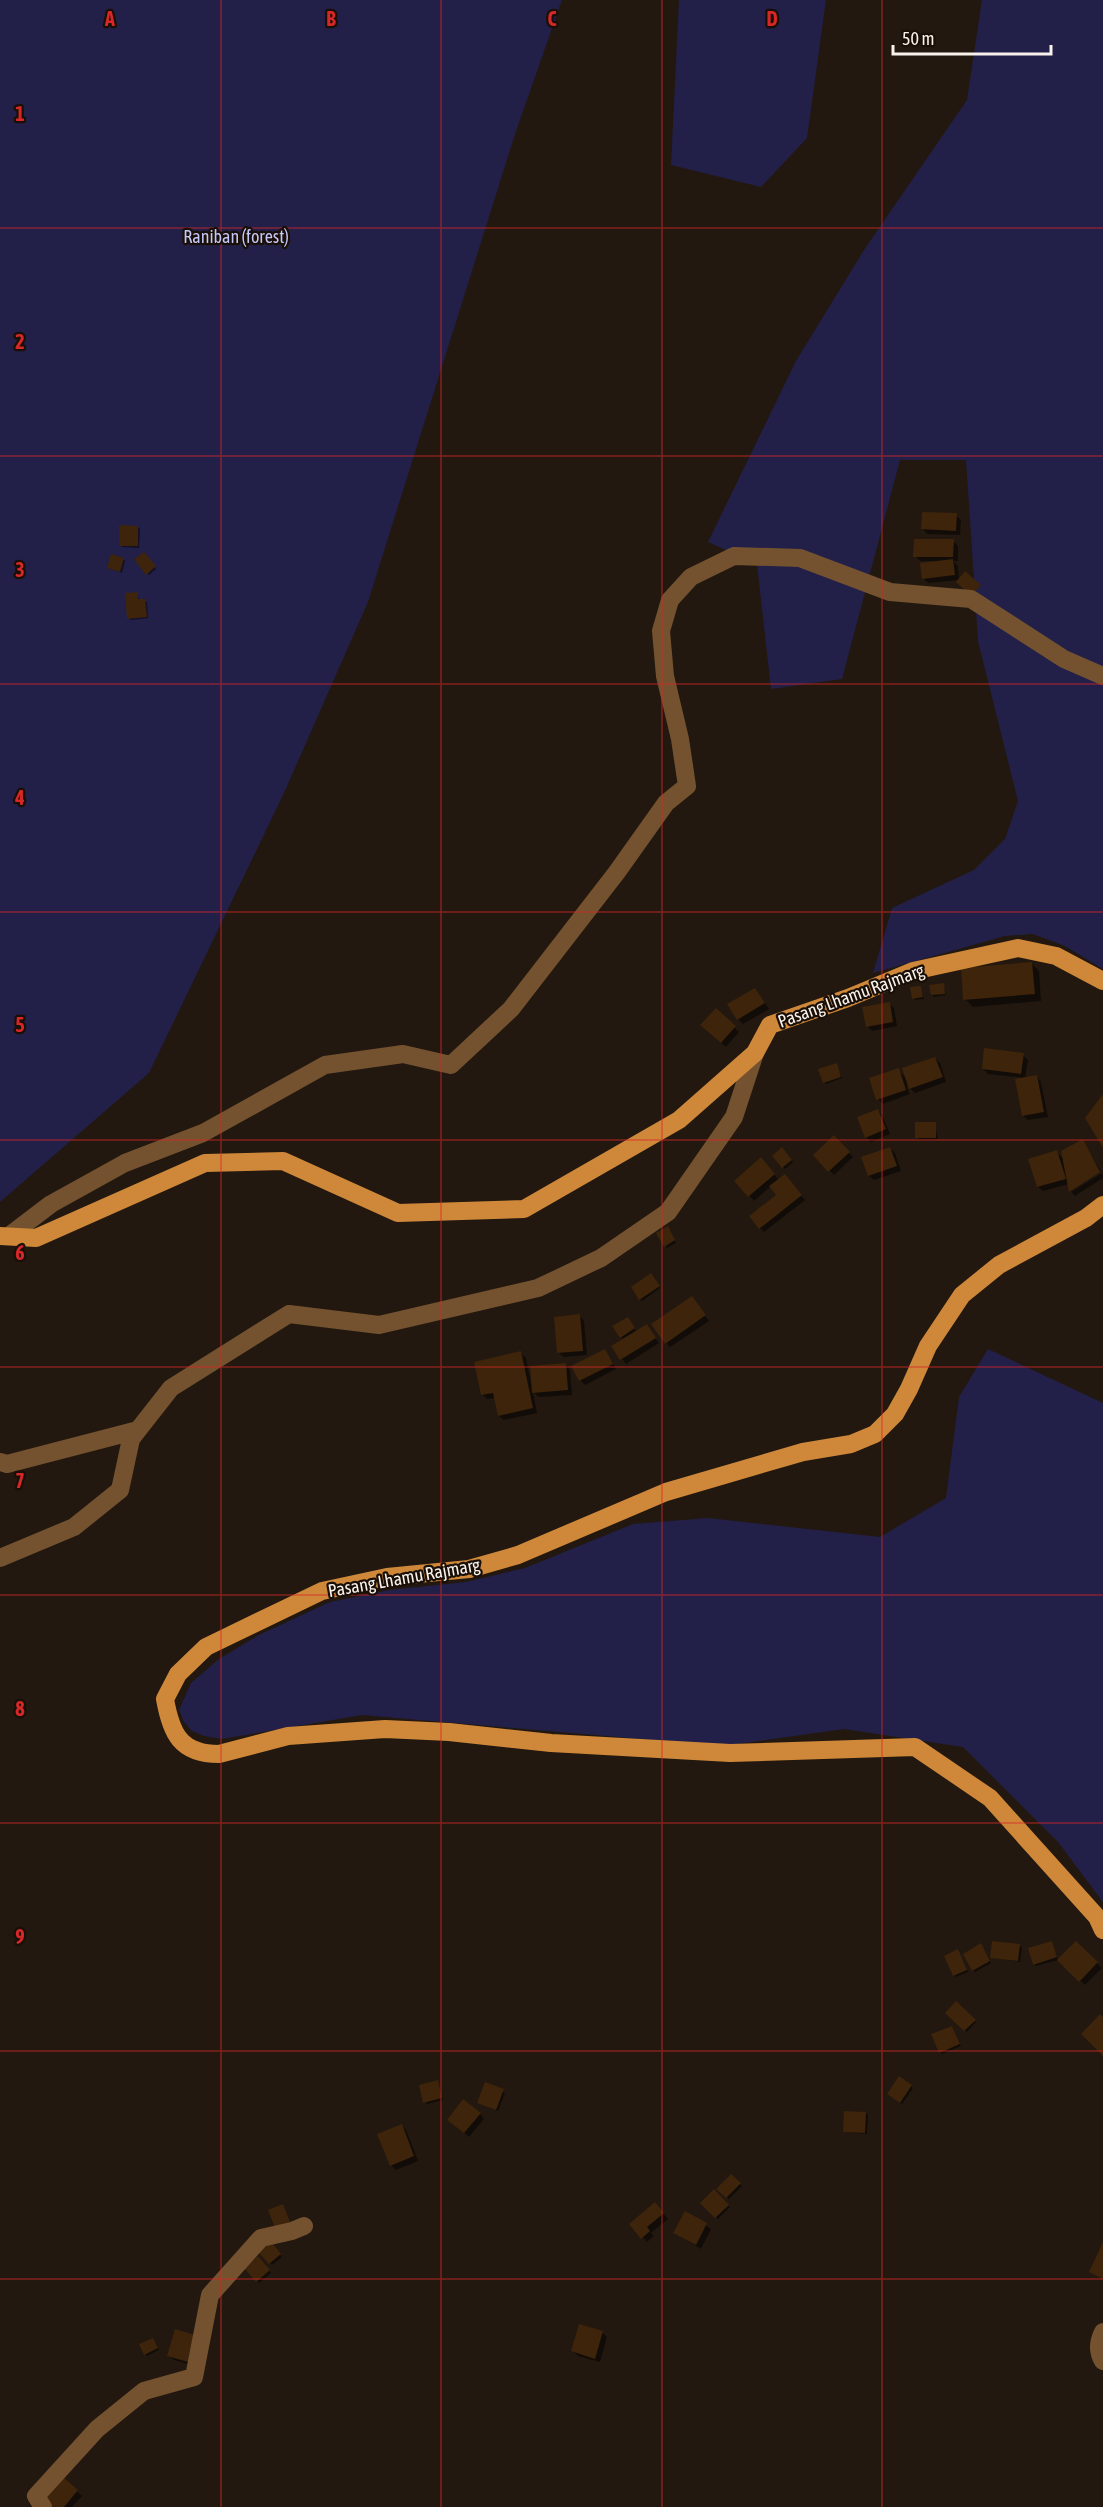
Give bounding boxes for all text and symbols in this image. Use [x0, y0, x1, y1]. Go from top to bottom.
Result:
text: A [104, 7, 115, 30]
text: B [326, 7, 336, 30]
text: C [548, 7, 557, 30]
text: D [766, 7, 778, 30]
scale bar [893, 18, 1050, 56]
text: 50 m [902, 28, 934, 49]
text: 1 [15, 102, 25, 125]
park label: Raniban (forest) [183, 226, 289, 247]
text: 2 [15, 330, 25, 353]
text: 3 [15, 558, 25, 581]
text: 4 [14, 786, 25, 809]
street label: Pasang Lhamu Rajmarg [775, 959, 927, 1032]
text: 5 [15, 1013, 25, 1036]
text: 6 [15, 1241, 25, 1264]
text: 7 [15, 1469, 25, 1492]
street label: Pasang Lhamu Rajmarg [326, 1554, 482, 1601]
text: 8 [15, 1697, 25, 1720]
text: 9 [15, 1925, 25, 1948]

